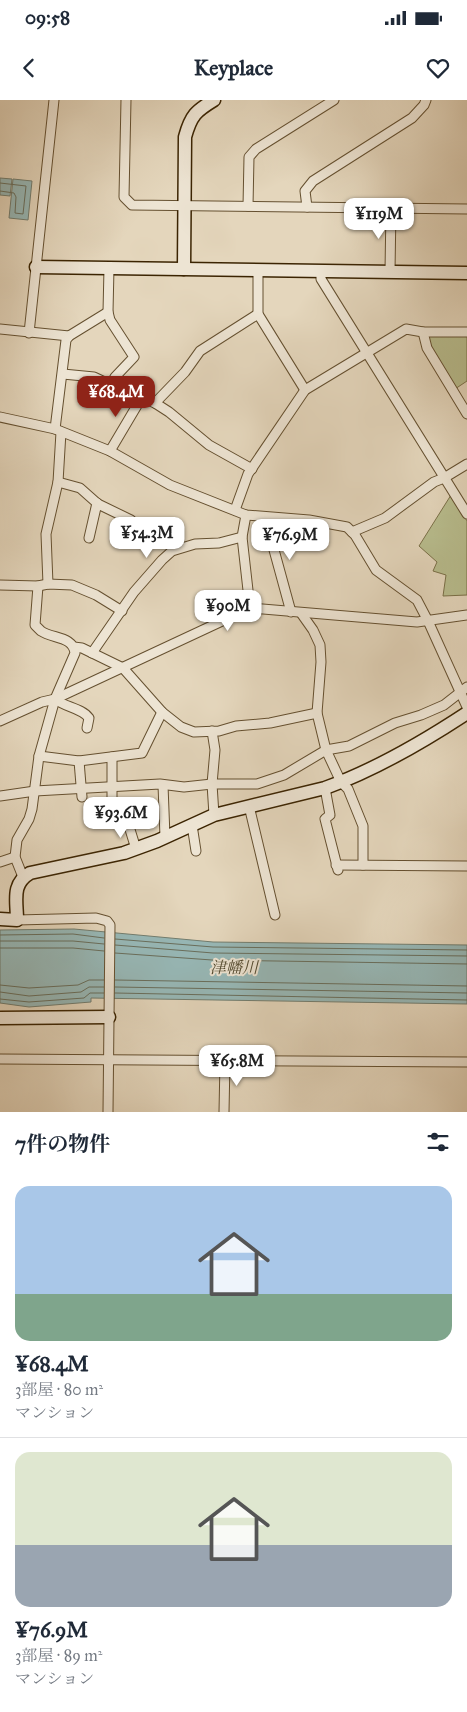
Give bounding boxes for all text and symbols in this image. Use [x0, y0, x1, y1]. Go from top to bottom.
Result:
text: 09:58 [25, 6, 70, 29]
icon: back [15, 54, 43, 82]
text: Keyplace [194, 54, 273, 81]
icon: heart [424, 54, 452, 82]
pin: ¥119M [344, 198, 414, 240]
text: ¥119M [355, 204, 403, 223]
pin: ¥68.4M [75, 376, 157, 418]
text: ¥68.4M [88, 382, 144, 401]
pin: ¥54.3M [106, 516, 188, 559]
pin: ¥76.9M [249, 518, 331, 561]
text: ¥54.3M [120, 523, 174, 542]
text: ¥76.9M [262, 525, 318, 544]
pin: ¥90M [198, 590, 258, 632]
text: ¥90M [206, 596, 250, 615]
pin: ¥93.6M [80, 796, 162, 839]
text: ¥93.6M [94, 803, 148, 822]
water label: 津幡川 [210, 958, 260, 977]
pin: ¥65.8M [196, 1044, 278, 1087]
text: ¥65.8M [210, 1051, 264, 1070]
icon: filters [424, 1128, 452, 1156]
text: 7件の物件 [15, 1131, 110, 1157]
icon: home [189, 1219, 279, 1309]
text: ¥68.4M [15, 1351, 89, 1377]
text: 3部屋 · 80 m² [15, 1380, 103, 1399]
text: マンション [15, 1403, 94, 1422]
icon: home [189, 1484, 279, 1574]
text: ¥76.9M [15, 1617, 88, 1643]
text: 3部屋 · 89 m² [15, 1646, 102, 1665]
text: マンション [15, 1669, 94, 1688]

